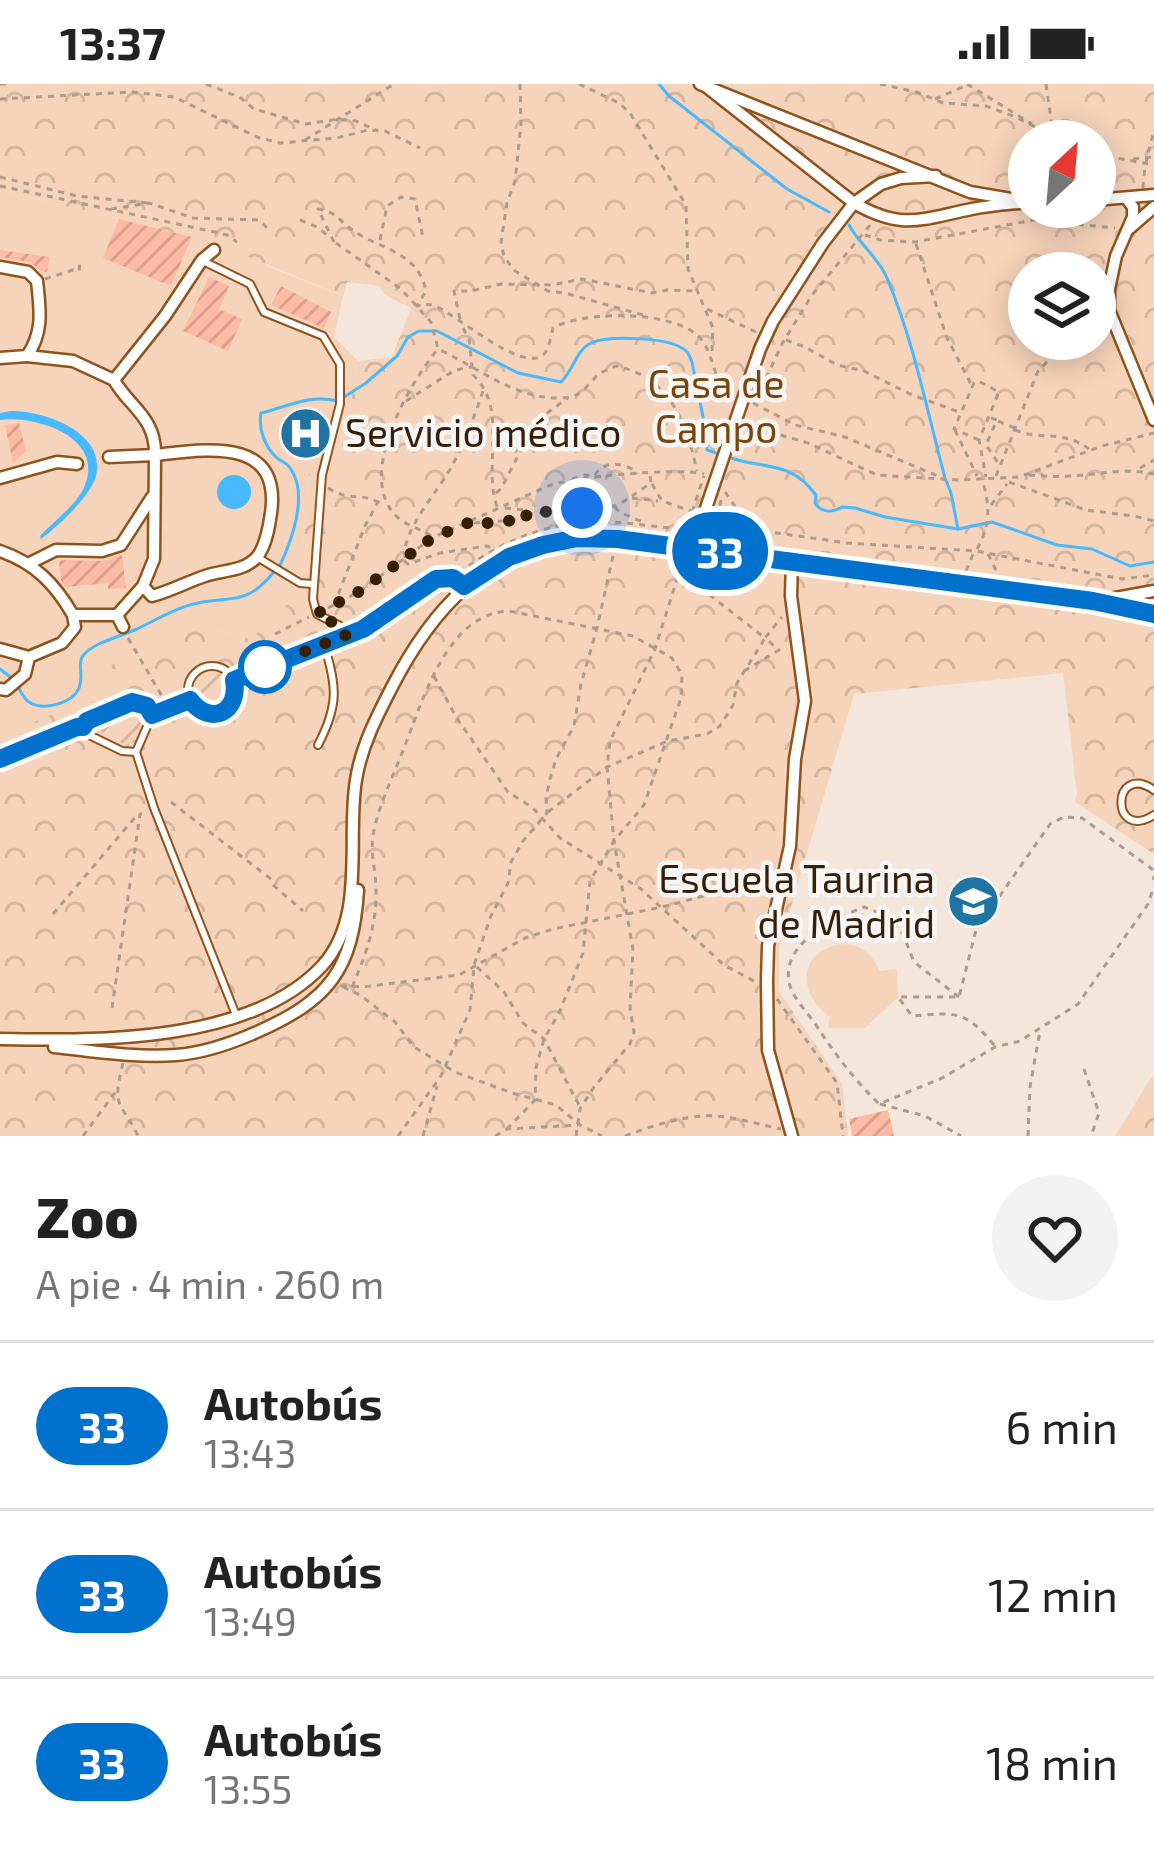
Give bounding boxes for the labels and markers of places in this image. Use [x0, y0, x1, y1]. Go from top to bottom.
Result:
hospital icon: Servicio médico [278, 405, 334, 461]
place label: Servicio médico [345, 408, 621, 455]
unlabelled marker [240, 642, 290, 692]
place label: Escuela Taurina de Madrid [658, 854, 935, 946]
school or university icon: Escuela Taurina de Madrid [946, 873, 1002, 929]

